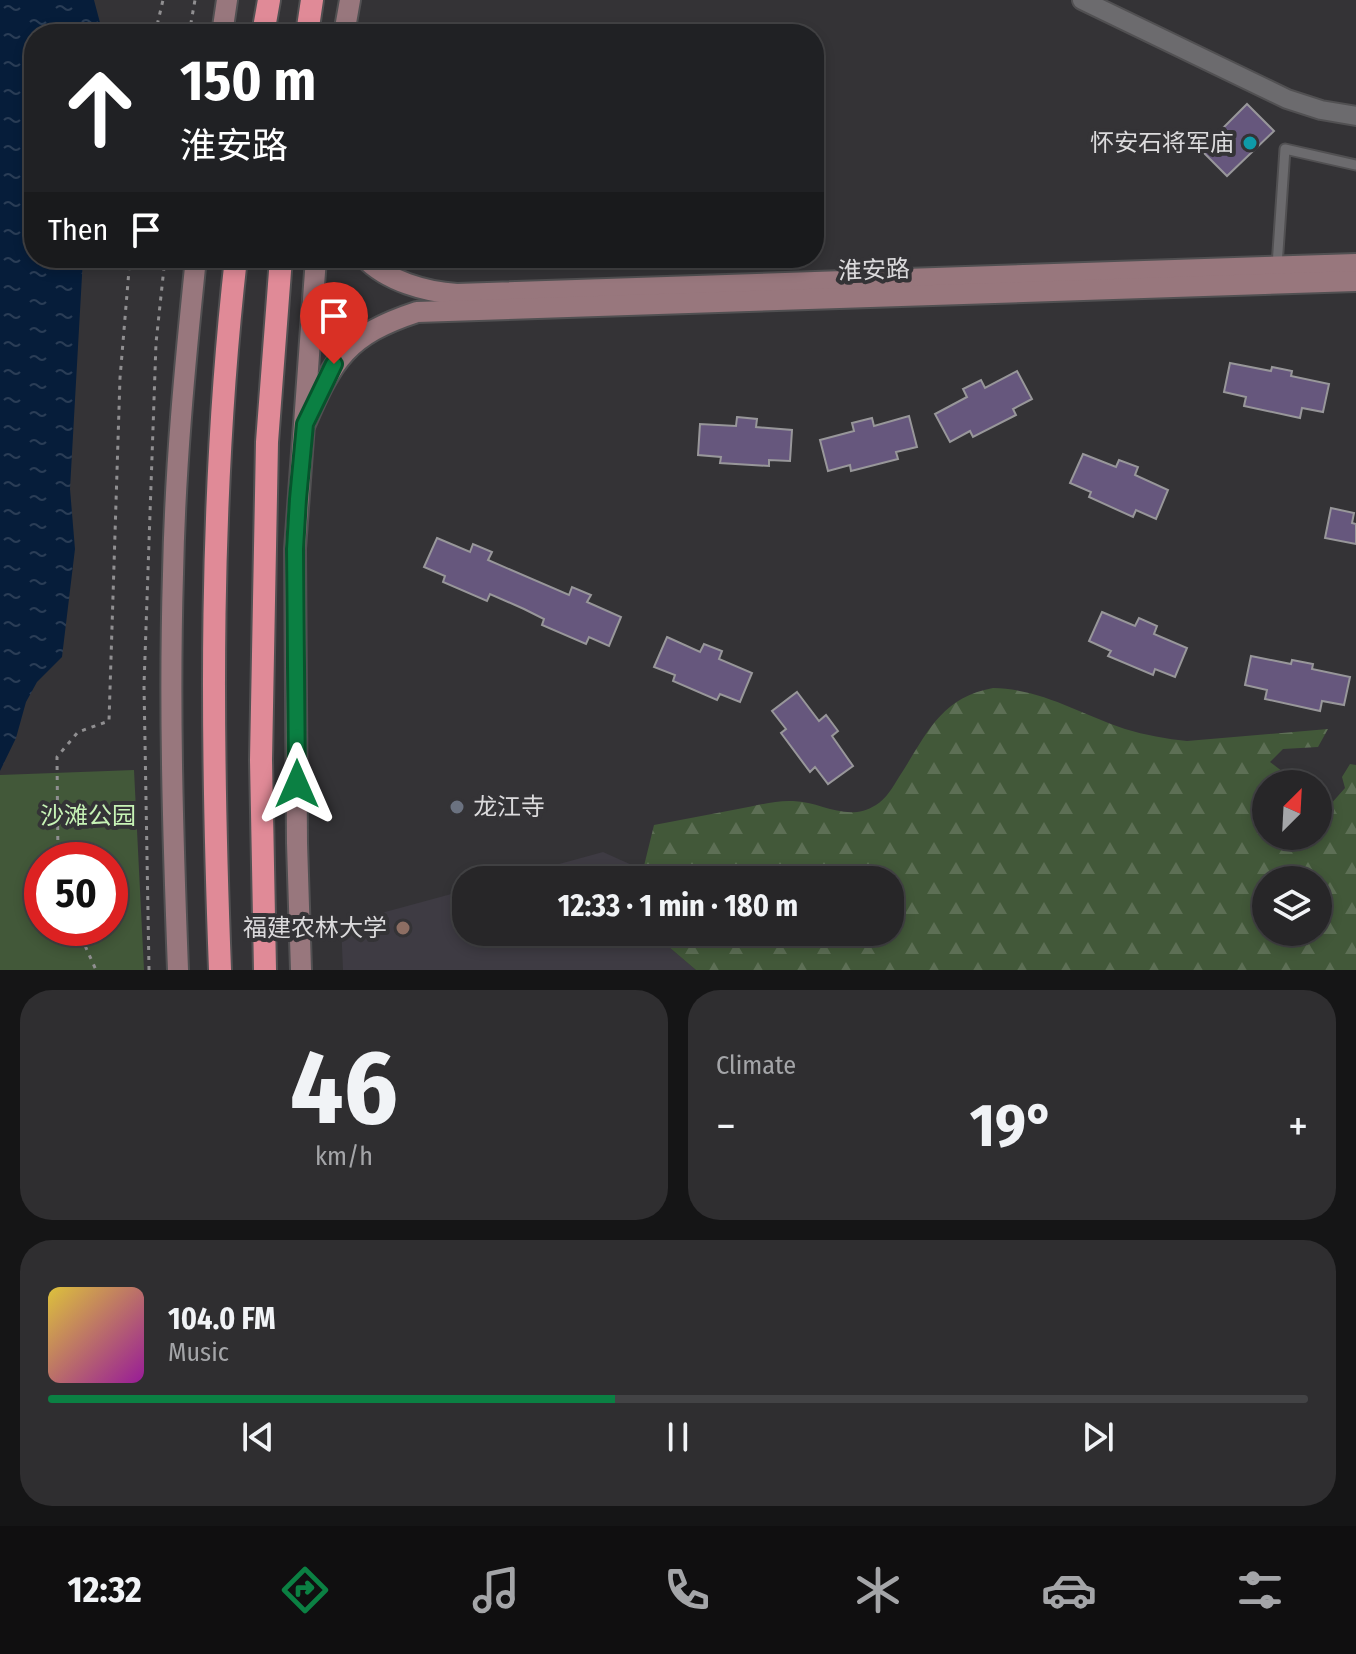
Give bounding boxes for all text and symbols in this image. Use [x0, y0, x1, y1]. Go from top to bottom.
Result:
text: 150 m [180, 48, 316, 115]
icon: ahead [48, 56, 152, 160]
text: 淮安路 [180, 124, 288, 168]
place label: 怀安石将军庙 [1090, 129, 1234, 157]
marker: 怀安石将军庙 [1241, 134, 1259, 152]
icon: arrive [124, 208, 168, 252]
text: Then [48, 212, 108, 248]
street label: 淮安路 [838, 255, 910, 285]
pin [300, 282, 368, 364]
icon: arrive [312, 294, 356, 338]
position arrow [255, 742, 339, 826]
north arrow [1252, 770, 1332, 850]
map controls [1252, 770, 1332, 946]
place label: 龙江寺 [473, 793, 545, 821]
marker: 龙江寺 [448, 798, 466, 816]
park label: 沙滩公园 [40, 802, 136, 830]
speed limit sign: 50 [24, 842, 128, 946]
button: layers [1252, 866, 1332, 946]
text: 12:33 · 1 min · 180 m [558, 888, 798, 924]
place label: 福建农林大学 [243, 914, 387, 942]
marker: 福建农林大学 [394, 919, 412, 937]
text: 46 [290, 1026, 398, 1151]
text: Climate [716, 1050, 796, 1081]
text: 19° [970, 1090, 1054, 1162]
text: − [716, 1100, 736, 1153]
text: + [1288, 1100, 1308, 1153]
text: km/h [315, 1141, 373, 1172]
text: 104.0 FM [168, 1301, 276, 1337]
text: Music [168, 1337, 229, 1368]
icon: previous [236, 1415, 280, 1459]
icon: pause [656, 1415, 700, 1459]
icon: next [1076, 1415, 1120, 1459]
icon: directions [277, 1562, 333, 1618]
icon: music [468, 1562, 524, 1618]
icon: phone [659, 1562, 715, 1618]
icon: climate [850, 1562, 906, 1618]
icon: car [1041, 1562, 1097, 1618]
icon: filters [1232, 1562, 1288, 1618]
text: 12:32 [68, 1568, 142, 1612]

